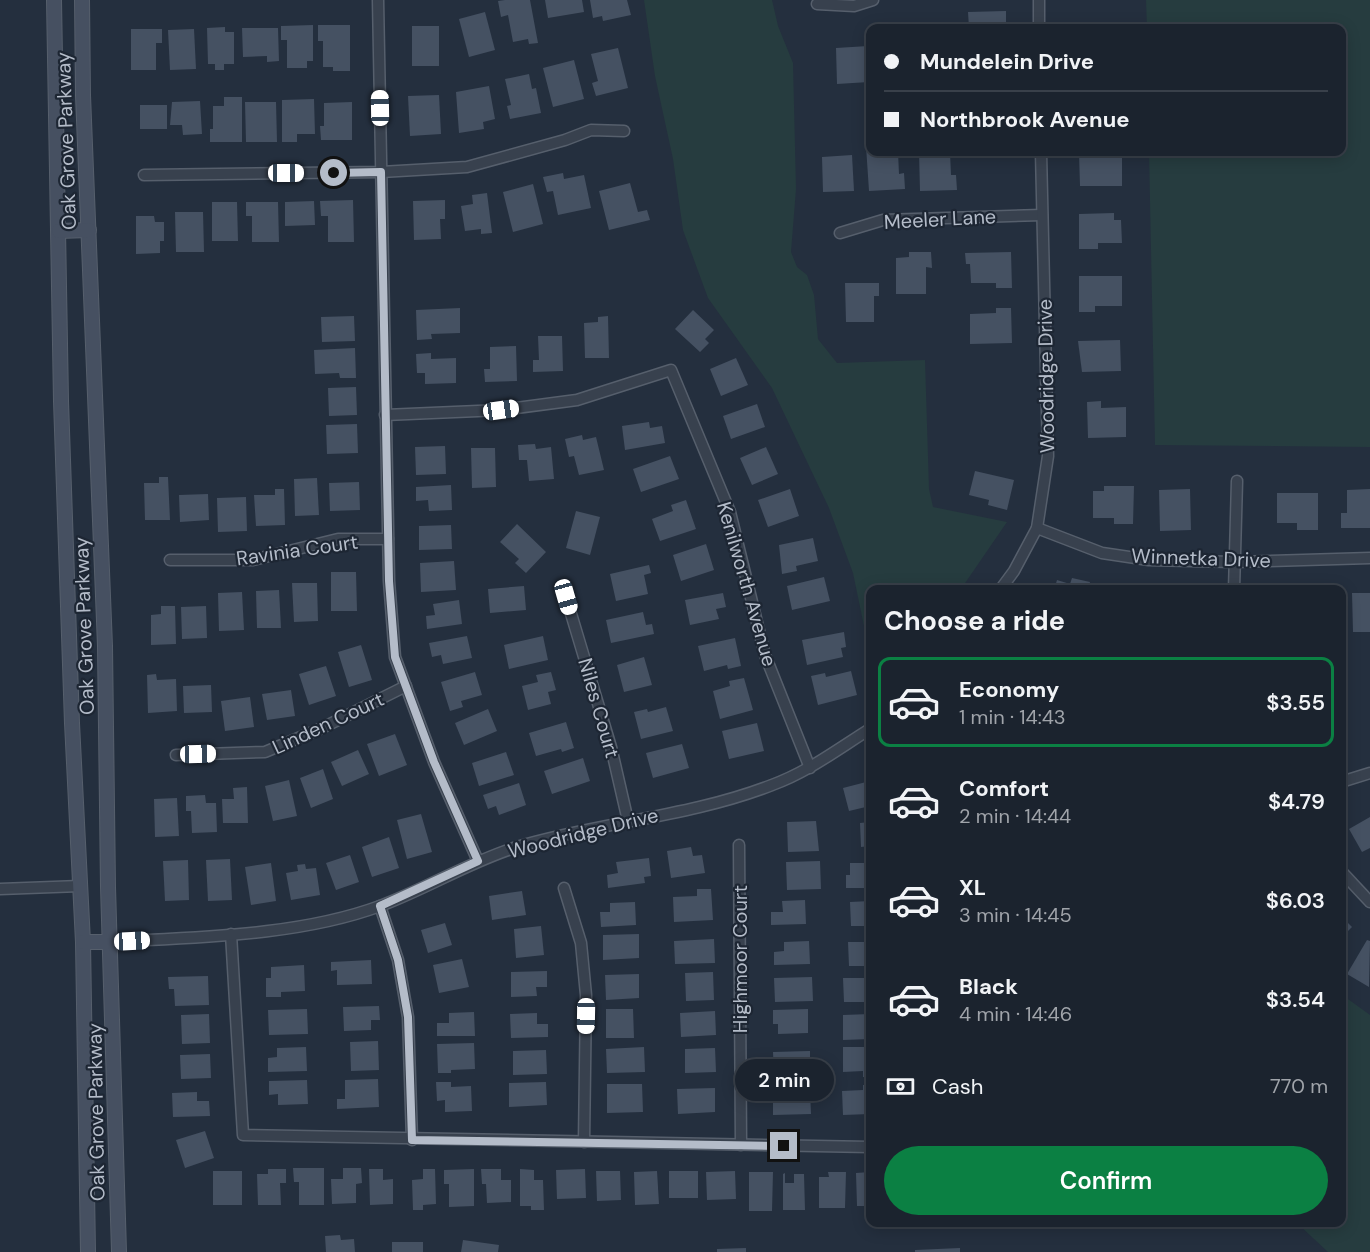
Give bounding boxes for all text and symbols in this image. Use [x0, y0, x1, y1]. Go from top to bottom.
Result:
text: Mundelein Drive [920, 47, 1094, 76]
street label: Oak Grove Parkway [50, 52, 82, 230]
car [371, 90, 389, 126]
text: Northbrook Avenue [920, 105, 1129, 134]
route start [320, 159, 347, 186]
car [268, 164, 304, 182]
street label: Meeler Lane [883, 203, 997, 235]
street label: Woodridge Drive [1032, 299, 1060, 453]
car [482, 399, 520, 421]
street label: Kenilworth Avenue [711, 499, 783, 669]
street label: Ravinia Court [234, 529, 360, 571]
street label: Oak Grove Parkway [68, 537, 100, 715]
street label: Winnetka Drive [1131, 543, 1271, 573]
car [552, 577, 580, 617]
text: Choose a ride [884, 603, 1065, 638]
street label: Niles Court [572, 655, 626, 761]
icon: car [887, 675, 941, 729]
text: Economy [959, 675, 1059, 704]
street label: Linden Court [268, 686, 388, 760]
text: $3.55 [1266, 688, 1325, 717]
text: 1 min · 14:43 [959, 704, 1066, 730]
car [180, 745, 216, 763]
icon: car [887, 774, 941, 828]
text: Comfort [959, 774, 1049, 803]
text: $4.79 [1268, 787, 1325, 816]
street label: Woodridge Drive [505, 802, 661, 864]
text: 2 min · 14:44 [959, 803, 1071, 829]
icon: car [887, 873, 941, 927]
text: XL [959, 873, 986, 902]
street label: Highmoor Court [727, 885, 753, 1033]
text: $6.03 [1266, 886, 1325, 915]
text: 3 min · 14:45 [959, 902, 1072, 928]
car [114, 931, 150, 951]
icon: car [887, 972, 941, 1026]
text: Black [959, 972, 1018, 1001]
text: $3.54 [1266, 985, 1325, 1014]
car [577, 998, 595, 1034]
text: 4 min · 14:46 [959, 1001, 1072, 1027]
street label: Oak Grove Parkway [81, 1023, 111, 1201]
callout: 2 min [734, 1059, 834, 1101]
text: 2 min [758, 1067, 811, 1093]
icon: cash [884, 1070, 917, 1103]
text: Cash [932, 1072, 983, 1101]
text: 770 m [1270, 1073, 1328, 1099]
route end [770, 1132, 797, 1159]
button: Confirm [884, 1146, 1328, 1215]

